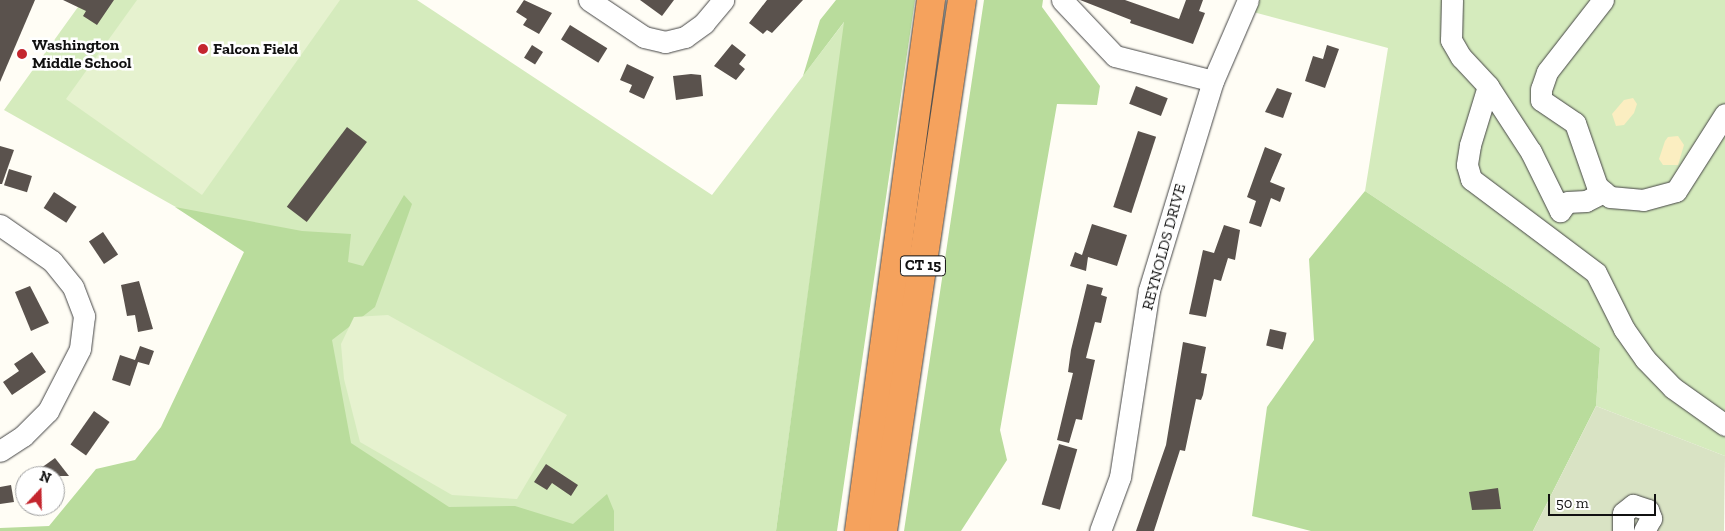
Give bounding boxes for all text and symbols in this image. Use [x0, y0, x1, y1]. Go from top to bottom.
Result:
place label: Washington Middle School [32, 35, 132, 73]
place label: Falcon Field [213, 39, 298, 59]
marker: Falcon Field [197, 43, 209, 55]
marker: Washington Middle School [16, 48, 28, 60]
street label: REYNOLDS DRIVE [1138, 182, 1190, 312]
road number: CT 15 [899, 254, 947, 278]
north arrow [15, 466, 65, 516]
text: N [37, 468, 53, 487]
scale bar [1550, 484, 1658, 516]
text: 50 m [1556, 494, 1589, 512]

